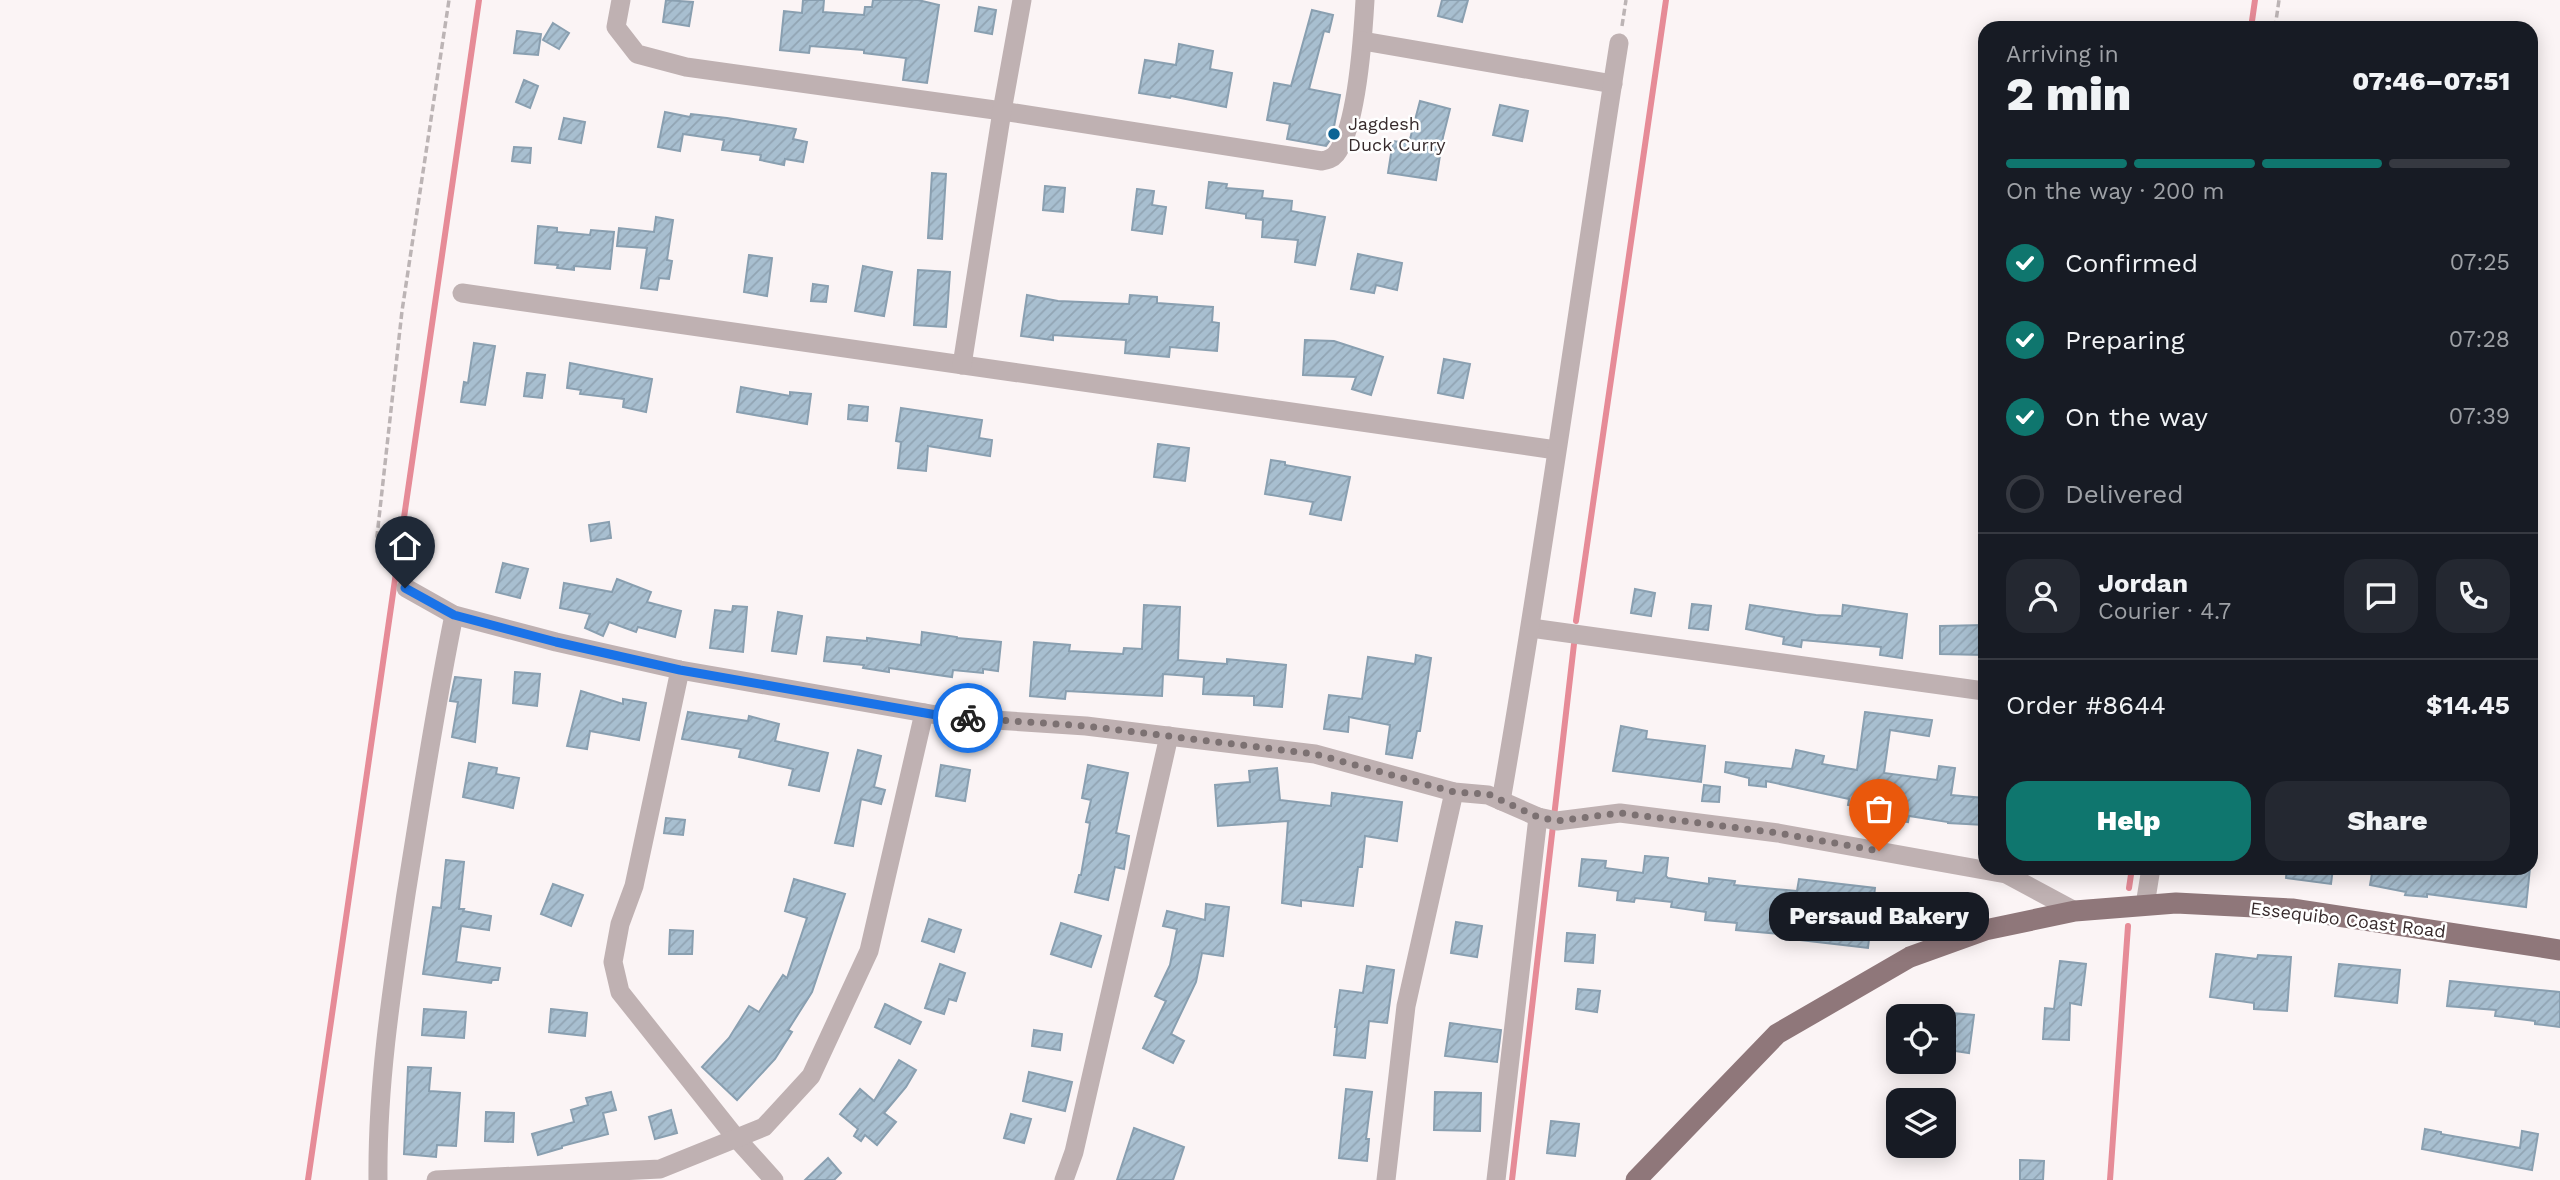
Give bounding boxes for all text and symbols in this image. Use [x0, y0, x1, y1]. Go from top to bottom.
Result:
text: Arriving in [2006, 41, 2119, 68]
text: 07:46–07:51 [2352, 66, 2510, 96]
text: 2 min [2006, 67, 2131, 121]
place label: Jagdesh Duck Curry [1348, 113, 1446, 155]
marker: Jagdesh Duck Curry [1326, 126, 1342, 142]
text: On the way · 200 m [2006, 178, 2224, 205]
icon: check [2006, 244, 2044, 282]
text: Confirmed [2065, 248, 2198, 278]
text: 07:25 [2450, 249, 2510, 276]
icon: check [2006, 321, 2044, 359]
text: Preparing [2065, 325, 2185, 355]
text: 07:28 [2449, 326, 2510, 353]
icon: check [2006, 398, 2044, 436]
text: On the way [2065, 402, 2208, 432]
text: 07:39 [2449, 403, 2510, 430]
text: Delivered [2065, 479, 2184, 509]
pin [375, 516, 435, 588]
icon: home [386, 527, 424, 565]
button: person [2006, 559, 2080, 633]
button: chat [2344, 559, 2418, 633]
button: phone [2436, 559, 2510, 633]
text: Jordan [2098, 568, 2188, 598]
text: Courier · 4.7 [2098, 598, 2231, 625]
courier [933, 683, 1003, 753]
text: Order #8644 [2006, 690, 2166, 720]
text: $14.45 [2426, 690, 2510, 720]
icon: bike [949, 699, 987, 737]
pin [1849, 779, 1909, 851]
button: Help [2006, 781, 2251, 861]
button: Share [2265, 781, 2510, 861]
icon: bag [1860, 790, 1898, 828]
callout: Persaud Bakery [1769, 893, 1989, 942]
street label: Essequibo Coast Road [2249, 897, 2447, 942]
text: Persaud Bakery [1789, 903, 1969, 930]
map controls [1886, 1004, 1956, 1158]
button: locate [1886, 1004, 1956, 1074]
button: layers [1886, 1088, 1956, 1158]

